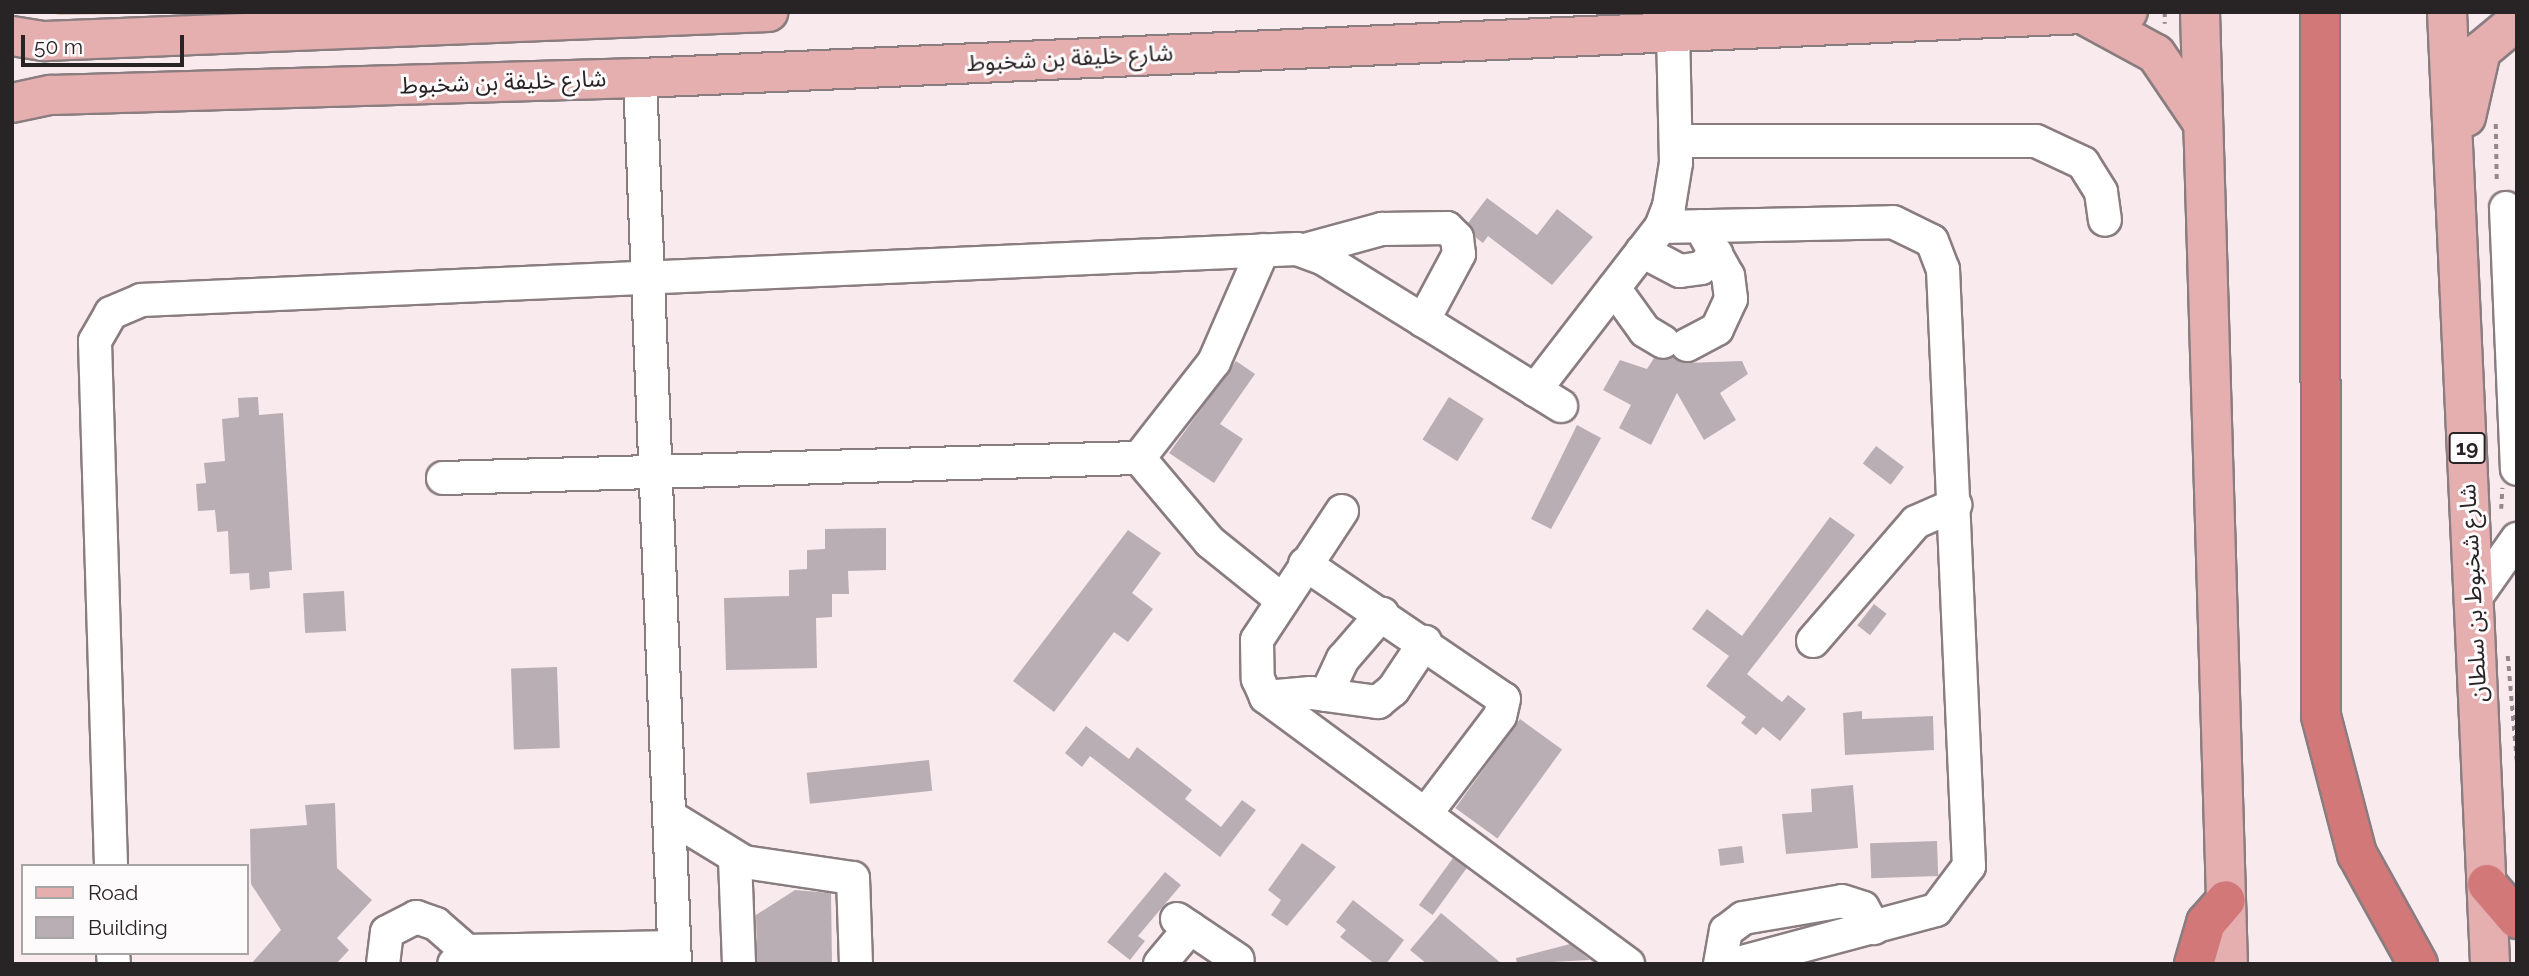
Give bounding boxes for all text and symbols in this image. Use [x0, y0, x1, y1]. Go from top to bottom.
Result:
scale bar [24, 21, 187, 65]
text: 50 m [34, 34, 83, 59]
street label: شارع خليفة بن شخبوط [966, 39, 1174, 77]
street label: شارع خليفة بن شخبوط [399, 65, 607, 99]
road number: 19 [2448, 430, 2486, 466]
street label: شارع شخبوط بن سلطان [2453, 483, 2493, 703]
legend [21, 864, 248, 955]
text: Road [88, 880, 138, 905]
text: Building [88, 915, 168, 940]

